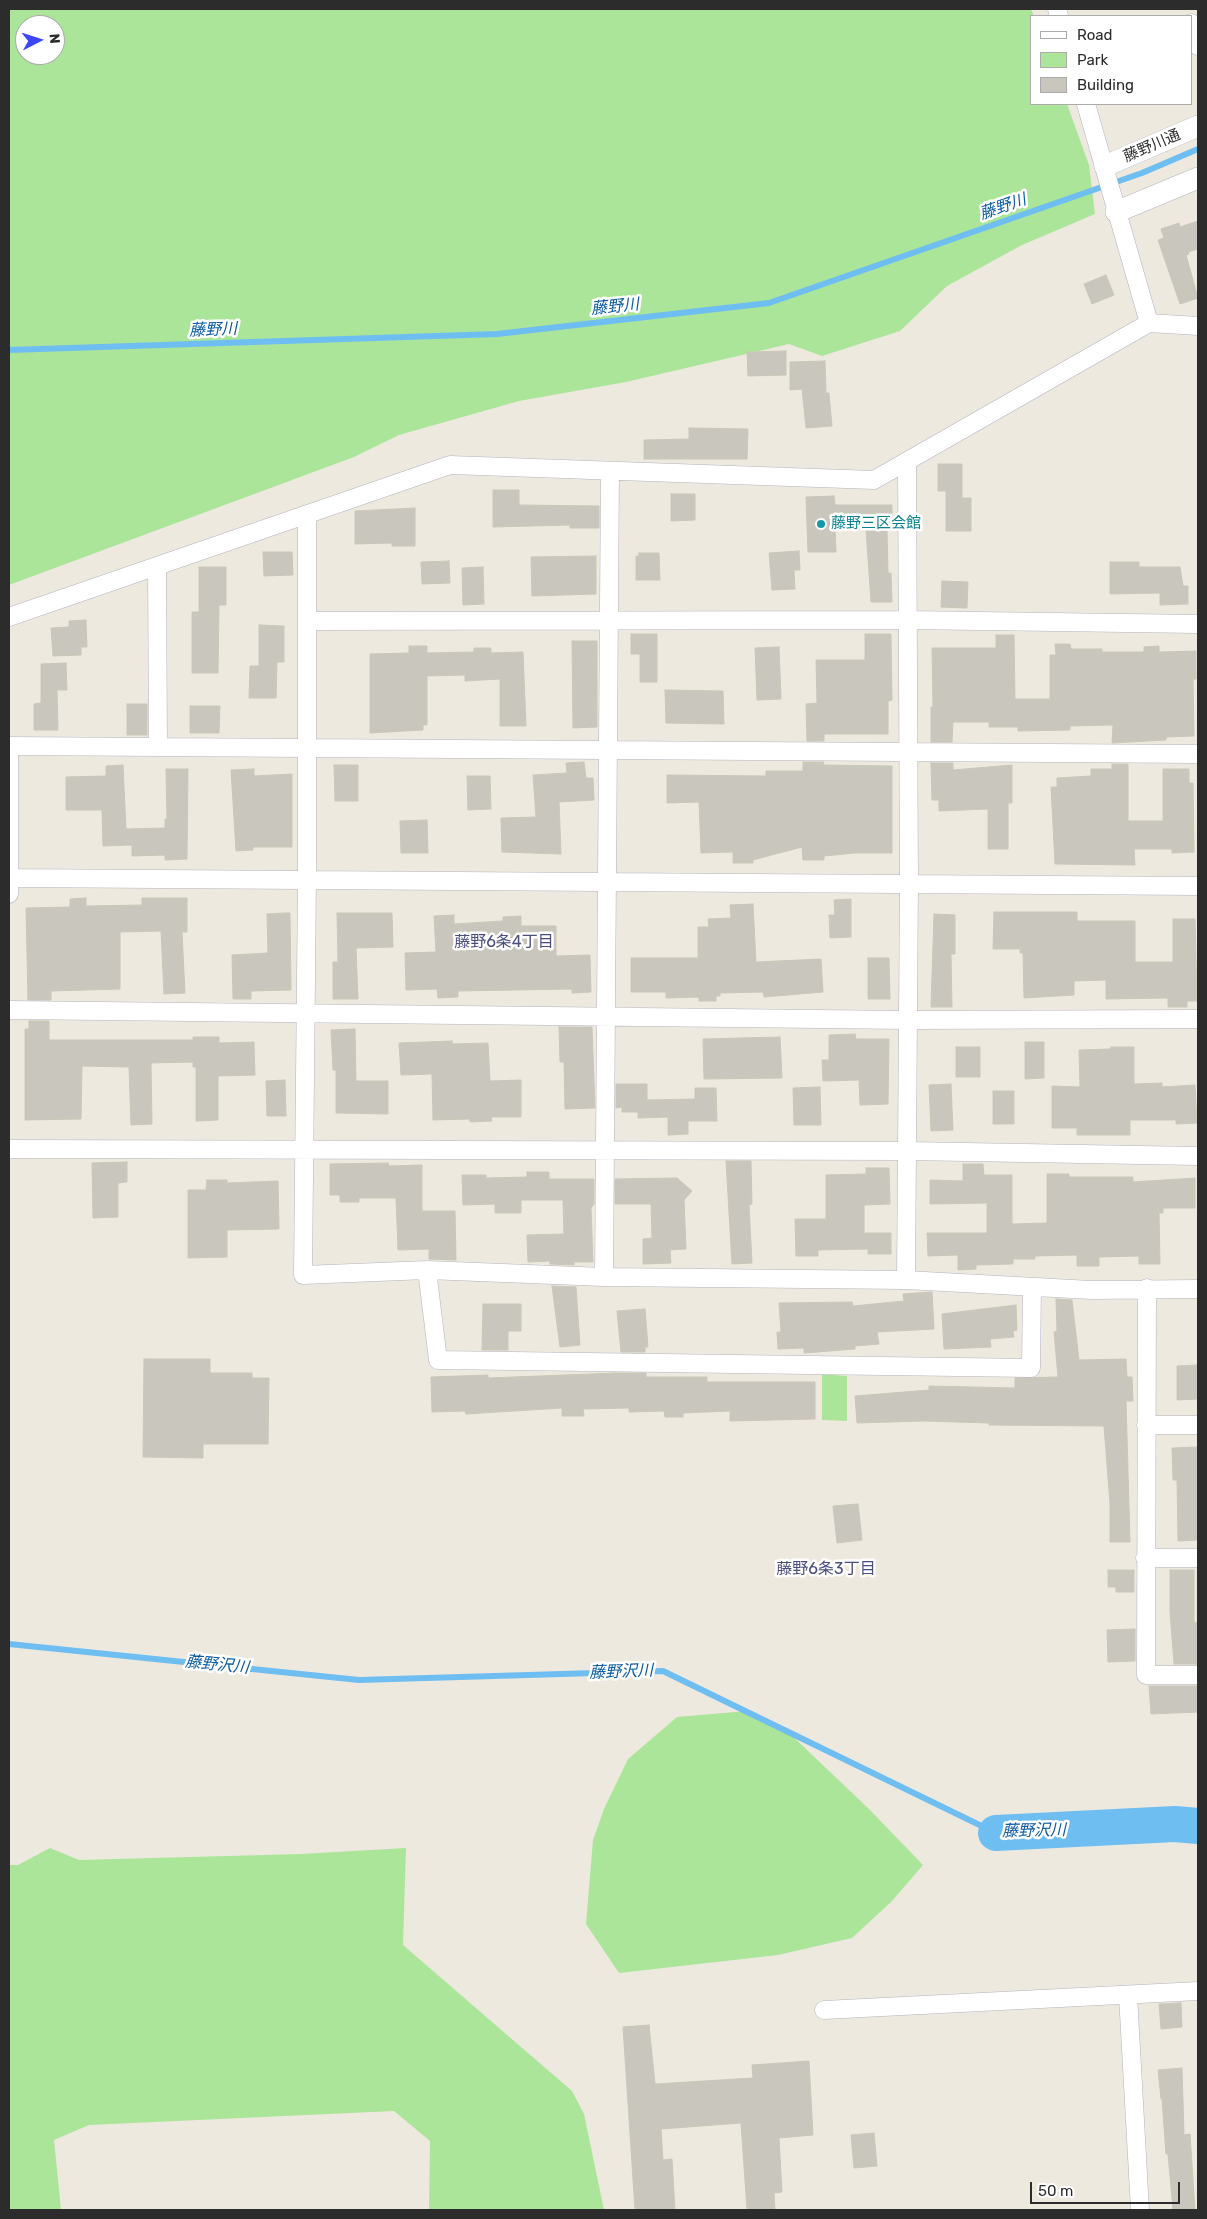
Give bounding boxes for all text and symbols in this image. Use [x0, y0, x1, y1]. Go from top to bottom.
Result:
north arrow [15, 15, 65, 65]
legend [1030, 15, 1192, 105]
text: Road [1077, 26, 1113, 44]
text: N [46, 33, 63, 44]
text: Park [1077, 51, 1108, 69]
text: Building [1077, 76, 1134, 94]
street label: 藤野川通 [1121, 126, 1183, 166]
water label: 藤野川 [977, 190, 1029, 224]
water label: 藤野川 [590, 295, 640, 319]
water label: 藤野川 [189, 320, 237, 340]
place label: 藤野三区会館 [831, 515, 921, 533]
marker: 藤野三区会館 [815, 518, 827, 530]
district label: 藤野6条4丁目 [454, 932, 554, 952]
district label: 藤野6条3丁目 [776, 1559, 876, 1579]
water label: 藤野沢川 [184, 1652, 250, 1678]
water label: 藤野沢川 [589, 1661, 653, 1683]
water label: 藤野沢川 [1002, 1821, 1066, 1841]
scale bar [1032, 2172, 1182, 2204]
text: 50 m [1038, 2182, 1073, 2200]

